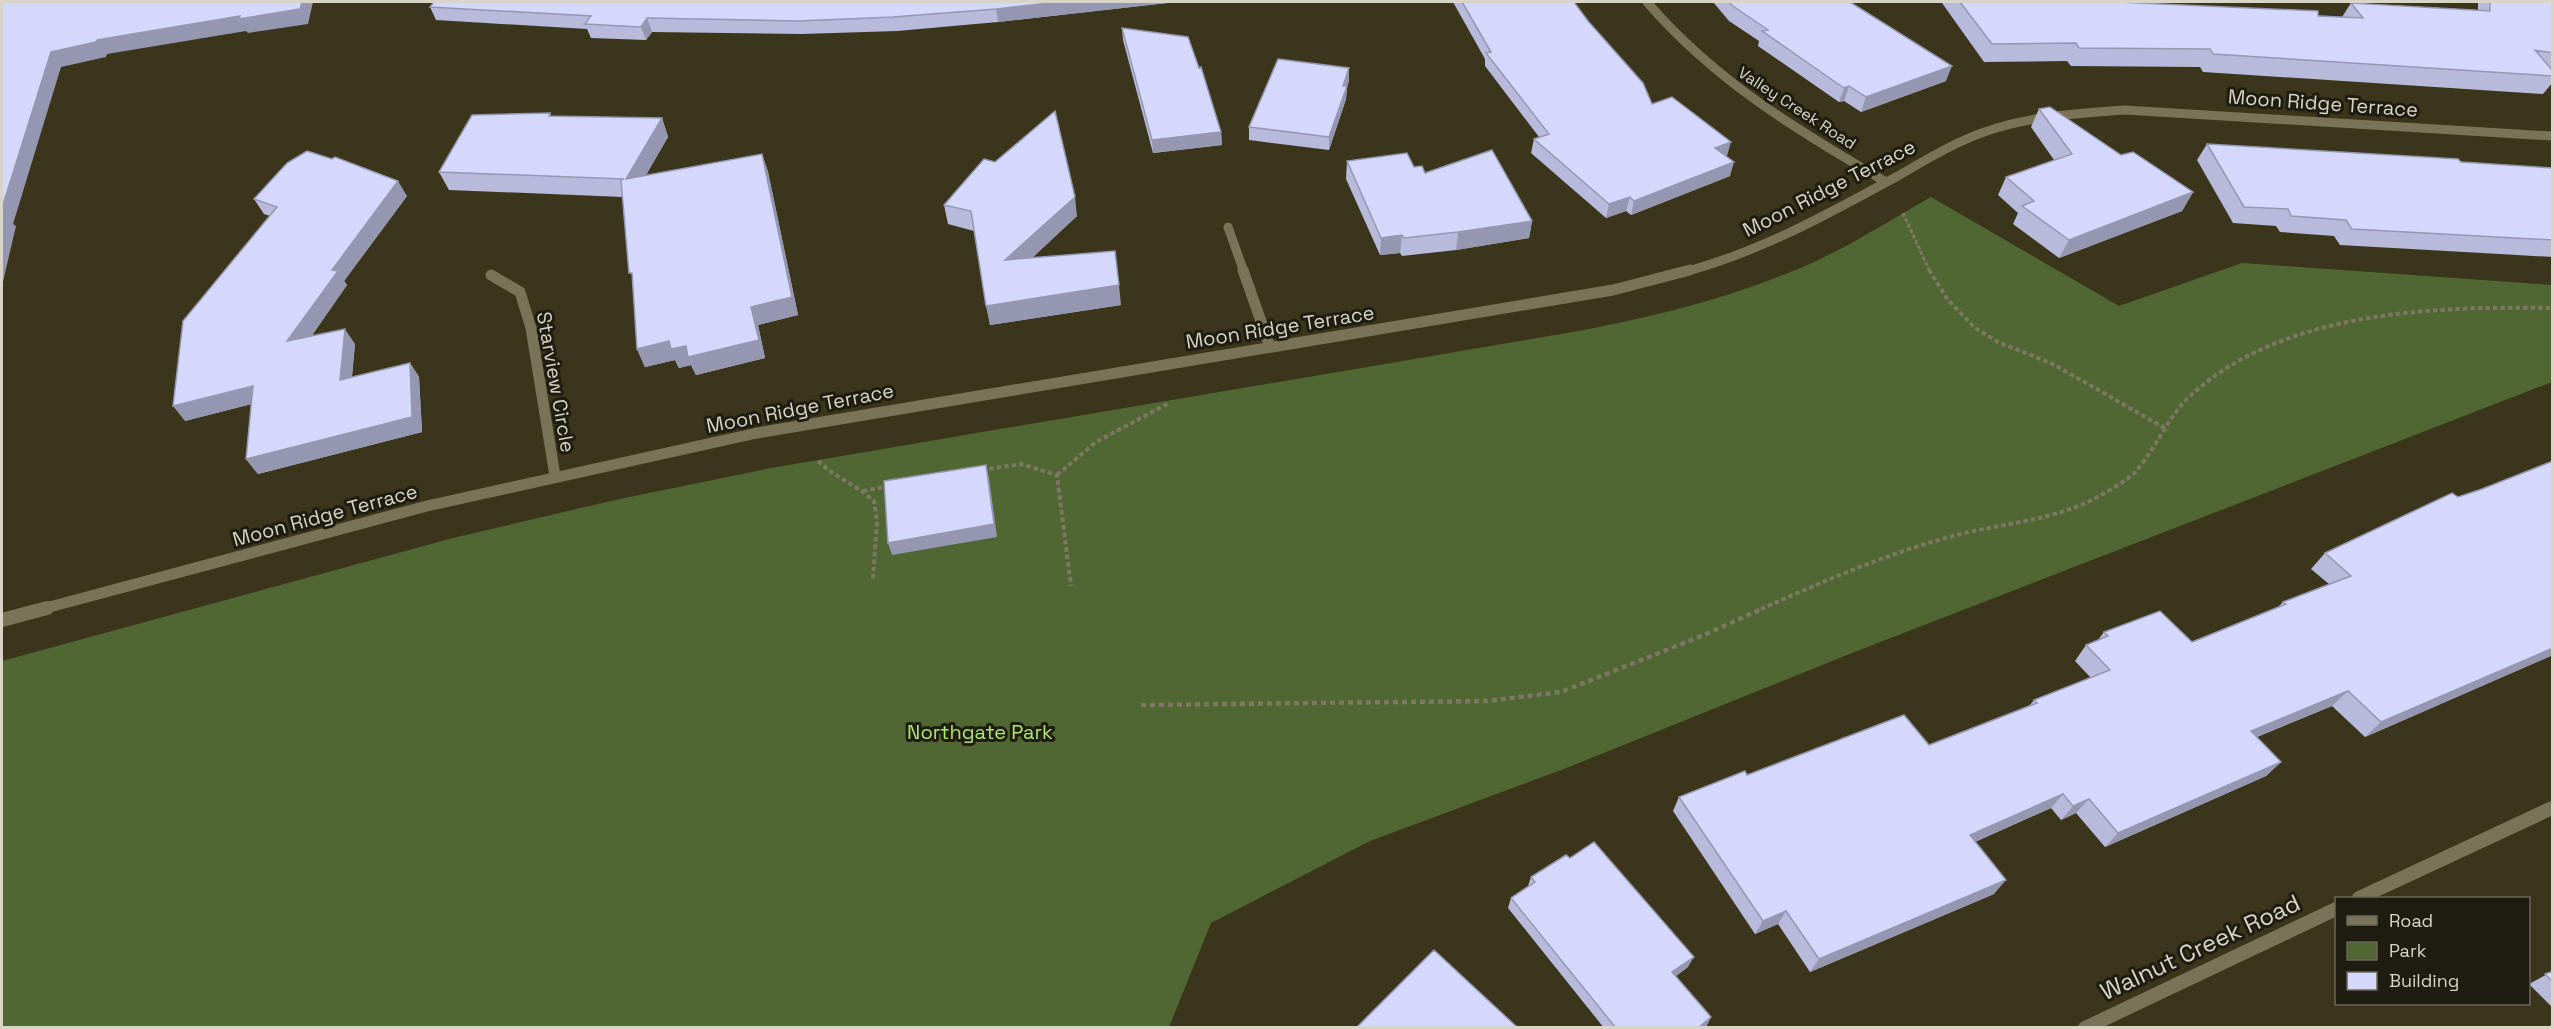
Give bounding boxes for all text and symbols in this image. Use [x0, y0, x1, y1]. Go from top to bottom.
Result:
street label: Valley Creek Road [1734, 62, 1860, 154]
street label: Moon Ridge Terrace [2227, 83, 2419, 123]
street label: Moon Ridge Terrace [1738, 133, 1920, 243]
street label: Moon Ridge Terrace [1184, 299, 1376, 355]
street label: Starview Circle [531, 310, 581, 454]
street label: Moon Ridge Terrace [704, 377, 896, 439]
street label: Moon Ridge Terrace [230, 478, 420, 552]
park label: Northgate Park [907, 719, 1053, 745]
street label: Walnut Creek Road [2095, 887, 2305, 1007]
legend [2335, 897, 2530, 1005]
text: Road [2389, 909, 2433, 932]
text: Park [2389, 939, 2427, 962]
text: Building [2389, 969, 2459, 992]

